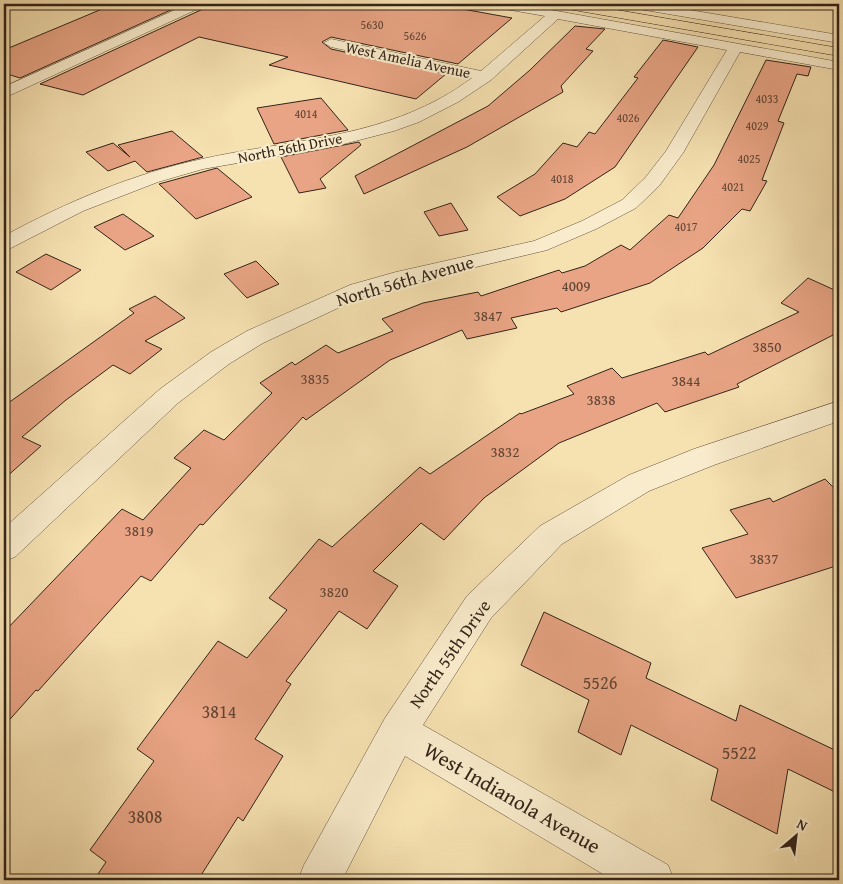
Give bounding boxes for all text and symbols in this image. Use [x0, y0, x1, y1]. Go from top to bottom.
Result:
house number: 5630 [360, 16, 384, 33]
house number: 5626 [403, 27, 427, 44]
street label: West Amelia Avenue [344, 36, 472, 83]
house number: 4033 [755, 90, 779, 107]
house number: 4014 [294, 105, 318, 122]
house number: 4026 [616, 109, 640, 126]
house number: 4029 [745, 117, 769, 134]
street label: North 56th Drive [236, 127, 344, 168]
house number: 4025 [737, 150, 761, 167]
house number: 4018 [550, 170, 574, 187]
house number: 4021 [721, 178, 745, 195]
house number: 4017 [674, 218, 698, 235]
street label: North 56th Avenue [333, 248, 477, 313]
house number: 4009 [562, 275, 590, 296]
house number: 3847 [474, 305, 502, 326]
house number: 3850 [753, 336, 781, 357]
house number: 3835 [301, 368, 329, 389]
house number: 3844 [672, 370, 700, 391]
house number: 3838 [587, 389, 615, 410]
house number: 3832 [491, 441, 519, 462]
house number: 3819 [125, 520, 153, 541]
house number: 3837 [750, 548, 778, 569]
house number: 3820 [320, 581, 348, 602]
street label: North 55th Drive [402, 594, 497, 713]
house number: 5526 [583, 669, 617, 696]
house number: 3814 [202, 698, 236, 725]
street label: West Indianola Avenue [418, 734, 607, 861]
house number: 5522 [722, 739, 756, 766]
house number: 3808 [128, 803, 162, 830]
north arrow [770, 812, 820, 862]
text: N [793, 813, 811, 836]

